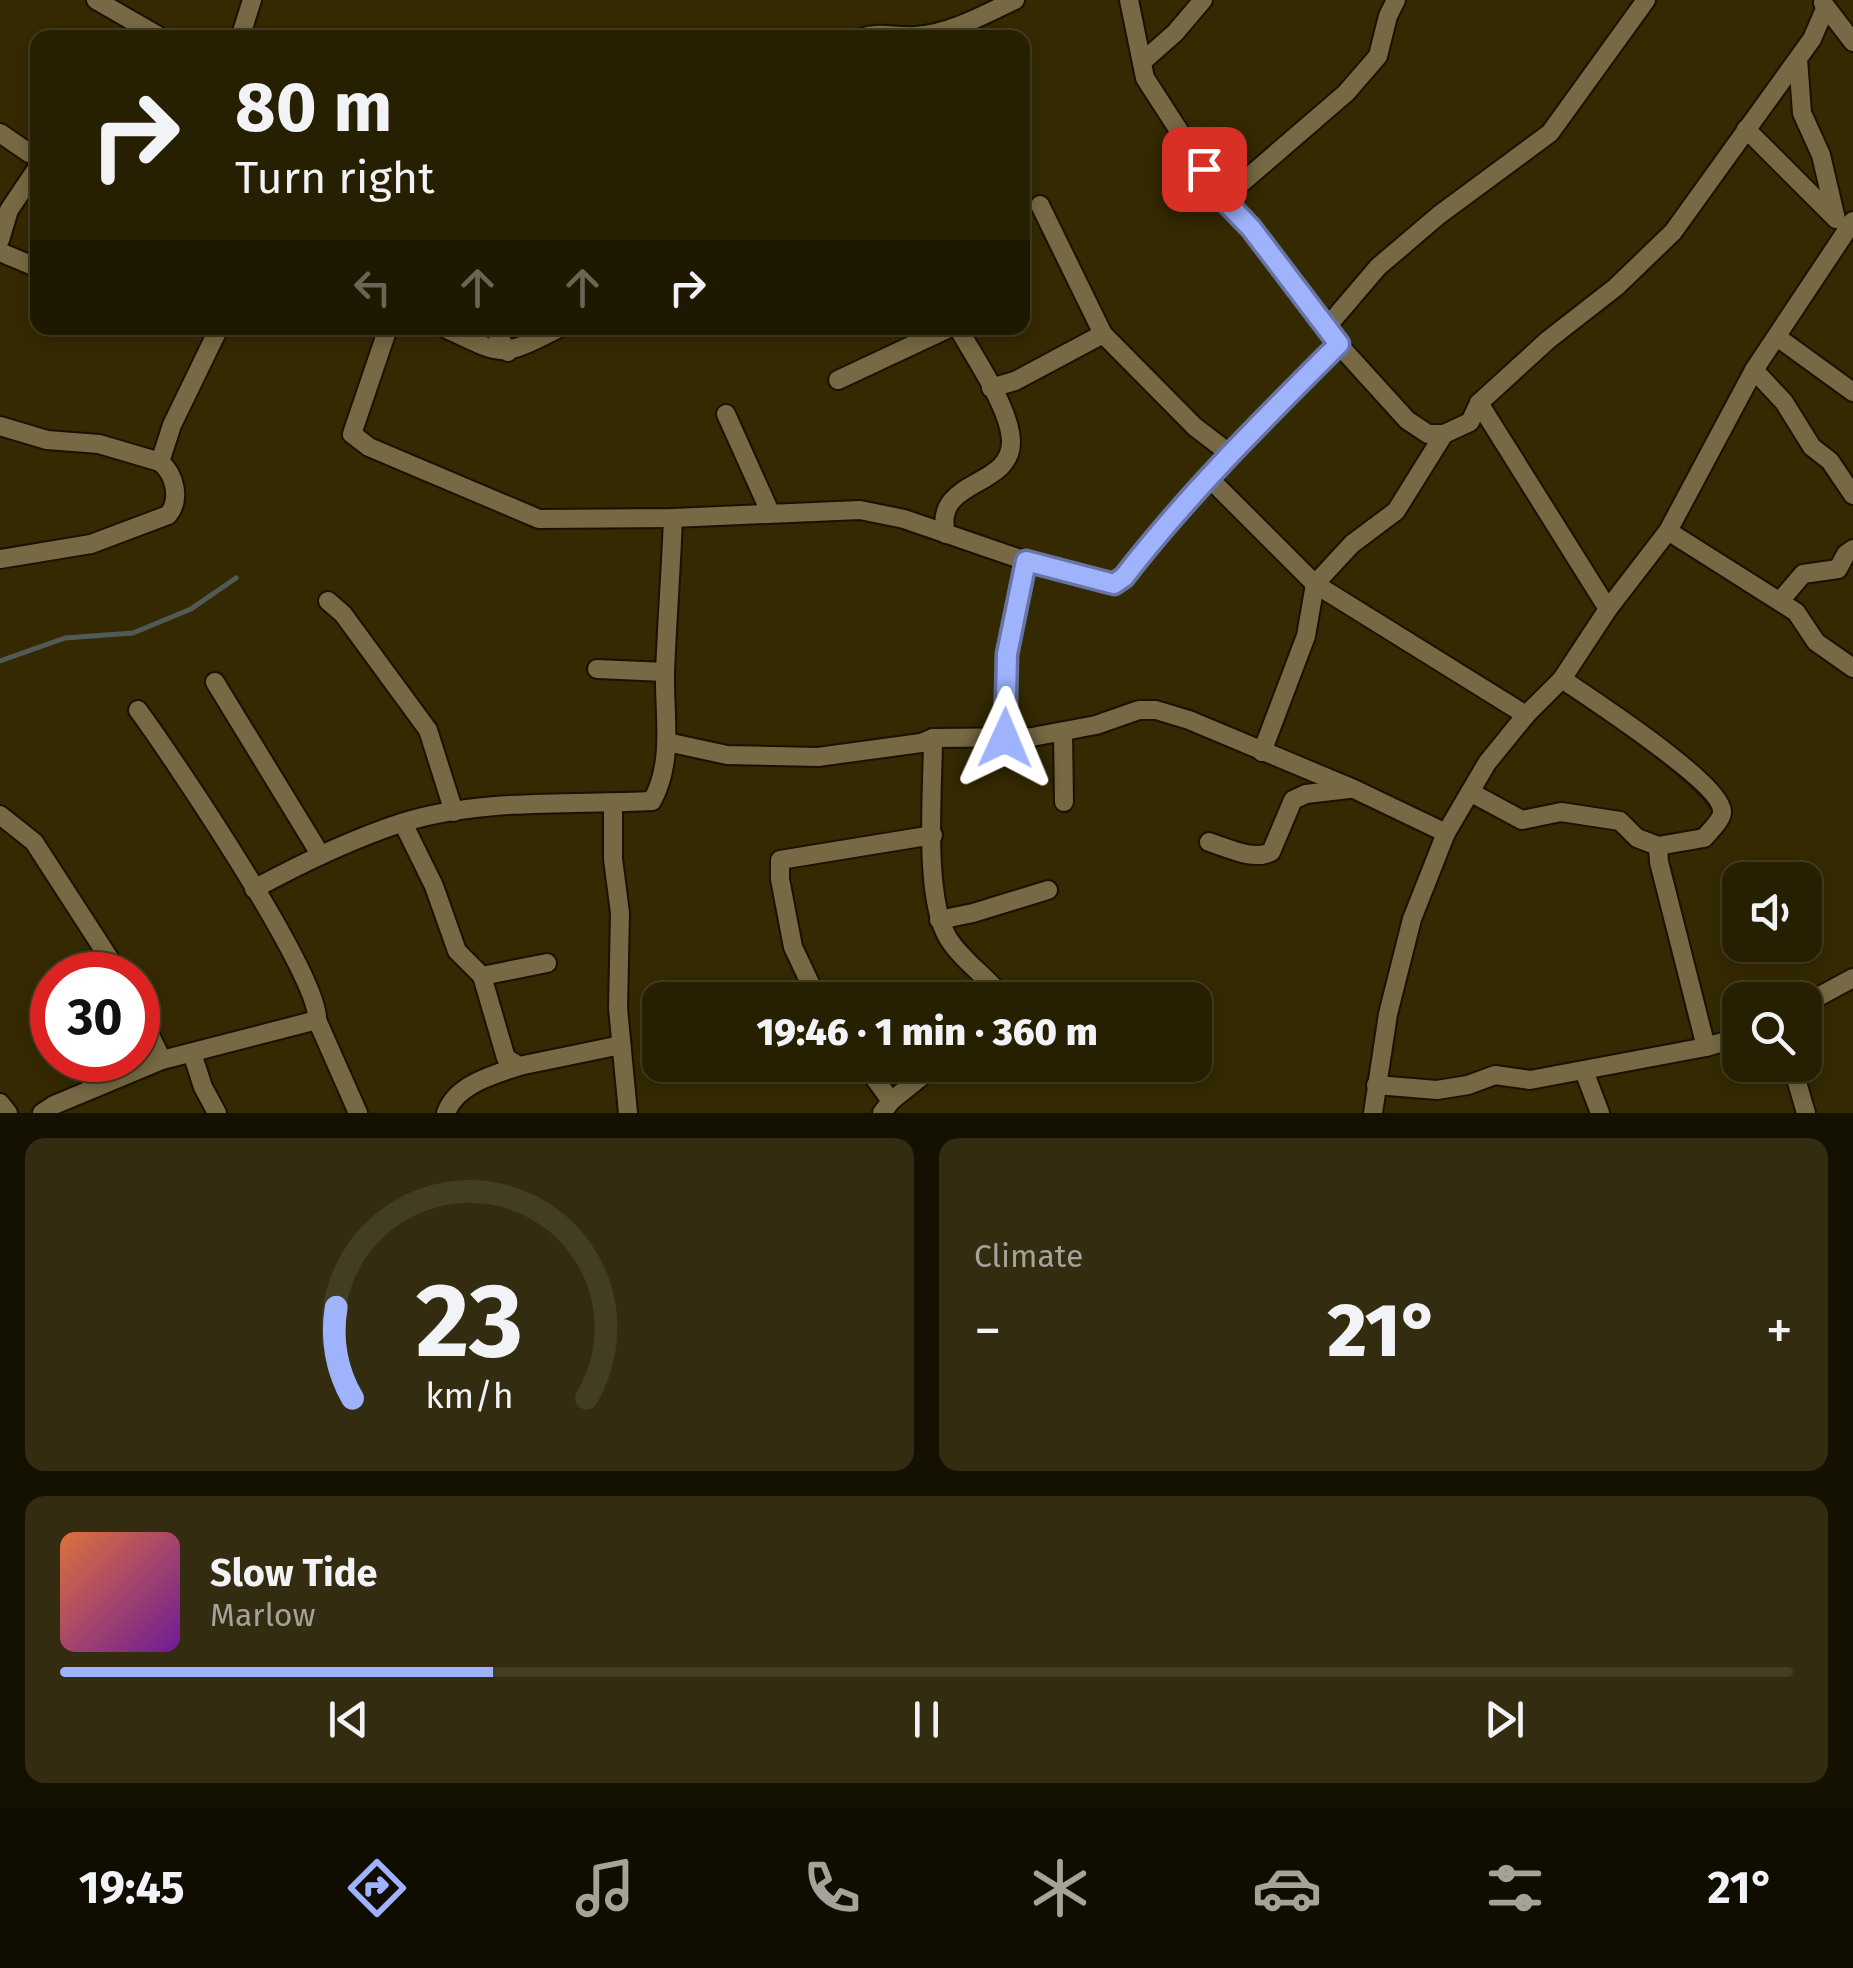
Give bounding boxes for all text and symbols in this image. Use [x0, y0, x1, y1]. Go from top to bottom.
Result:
text: 80 m [235, 66, 392, 150]
icon: right [70, 70, 200, 200]
pin [1162, 127, 1247, 212]
icon: arrive [1177, 142, 1232, 197]
text: Turn right [235, 151, 434, 205]
icon: left [345, 260, 400, 315]
icon: ahead [450, 260, 505, 315]
icon: ahead [555, 260, 610, 315]
icon: right [660, 260, 715, 315]
position arrow [953, 686, 1057, 790]
map controls [1722, 862, 1822, 1082]
button: sound [1722, 862, 1822, 962]
speed limit sign: 30 [30, 952, 160, 1082]
button: search [1722, 982, 1822, 1082]
text: 19:46 · 1 min · 360 m [756, 1009, 1098, 1055]
text: Climate [974, 1237, 1083, 1275]
text: 23 [416, 1259, 523, 1384]
text: 21° [1327, 1286, 1440, 1376]
text: − [974, 1298, 1002, 1364]
text: + [1766, 1298, 1793, 1364]
text: km/h [425, 1375, 514, 1417]
text: Slow Tide [210, 1550, 378, 1596]
text: Marlow [210, 1596, 316, 1634]
icon: previous [321, 1692, 376, 1747]
icon: pause [899, 1692, 954, 1747]
icon: next [1477, 1692, 1532, 1747]
icon: directions [342, 1853, 412, 1923]
icon: music [570, 1853, 640, 1923]
icon: phone [797, 1853, 867, 1923]
icon: climate [1025, 1853, 1095, 1923]
icon: car [1252, 1853, 1322, 1923]
icon: filters [1480, 1853, 1550, 1923]
text: 19:45 [79, 1861, 185, 1915]
text: 21° [1708, 1861, 1774, 1915]

